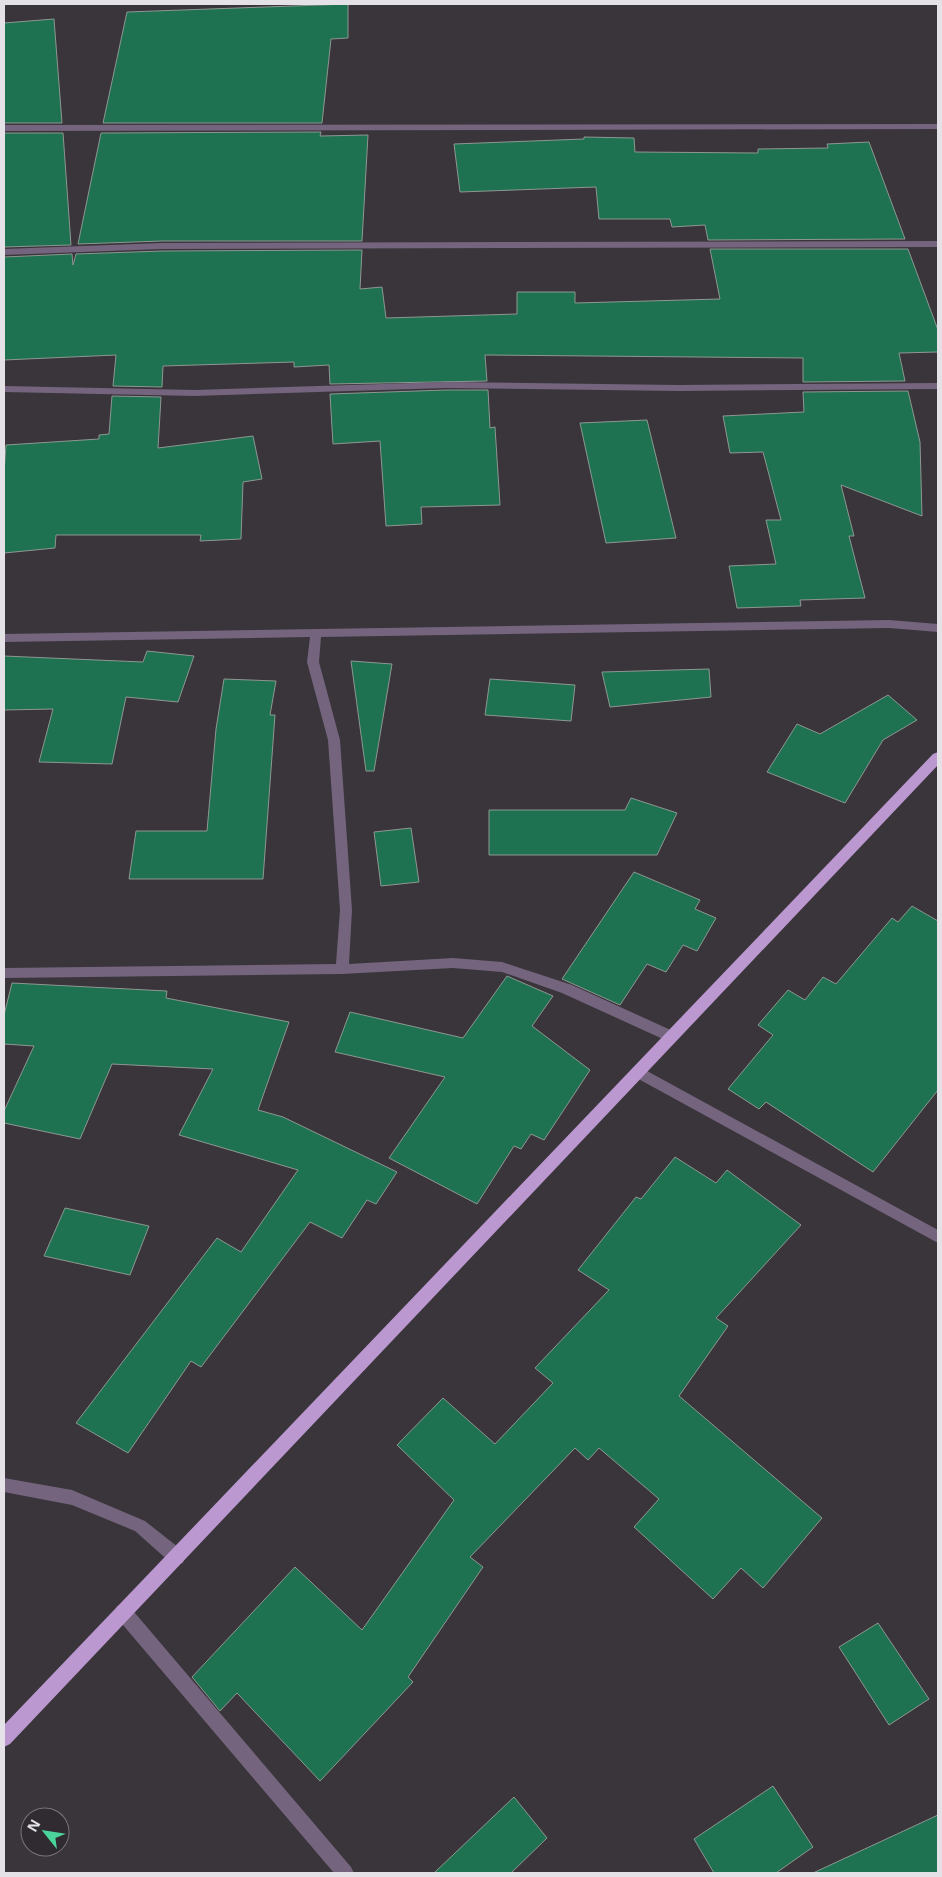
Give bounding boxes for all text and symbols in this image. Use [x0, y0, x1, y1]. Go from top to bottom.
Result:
north arrow [20, 1807, 70, 1857]
text: N [22, 1816, 44, 1835]

